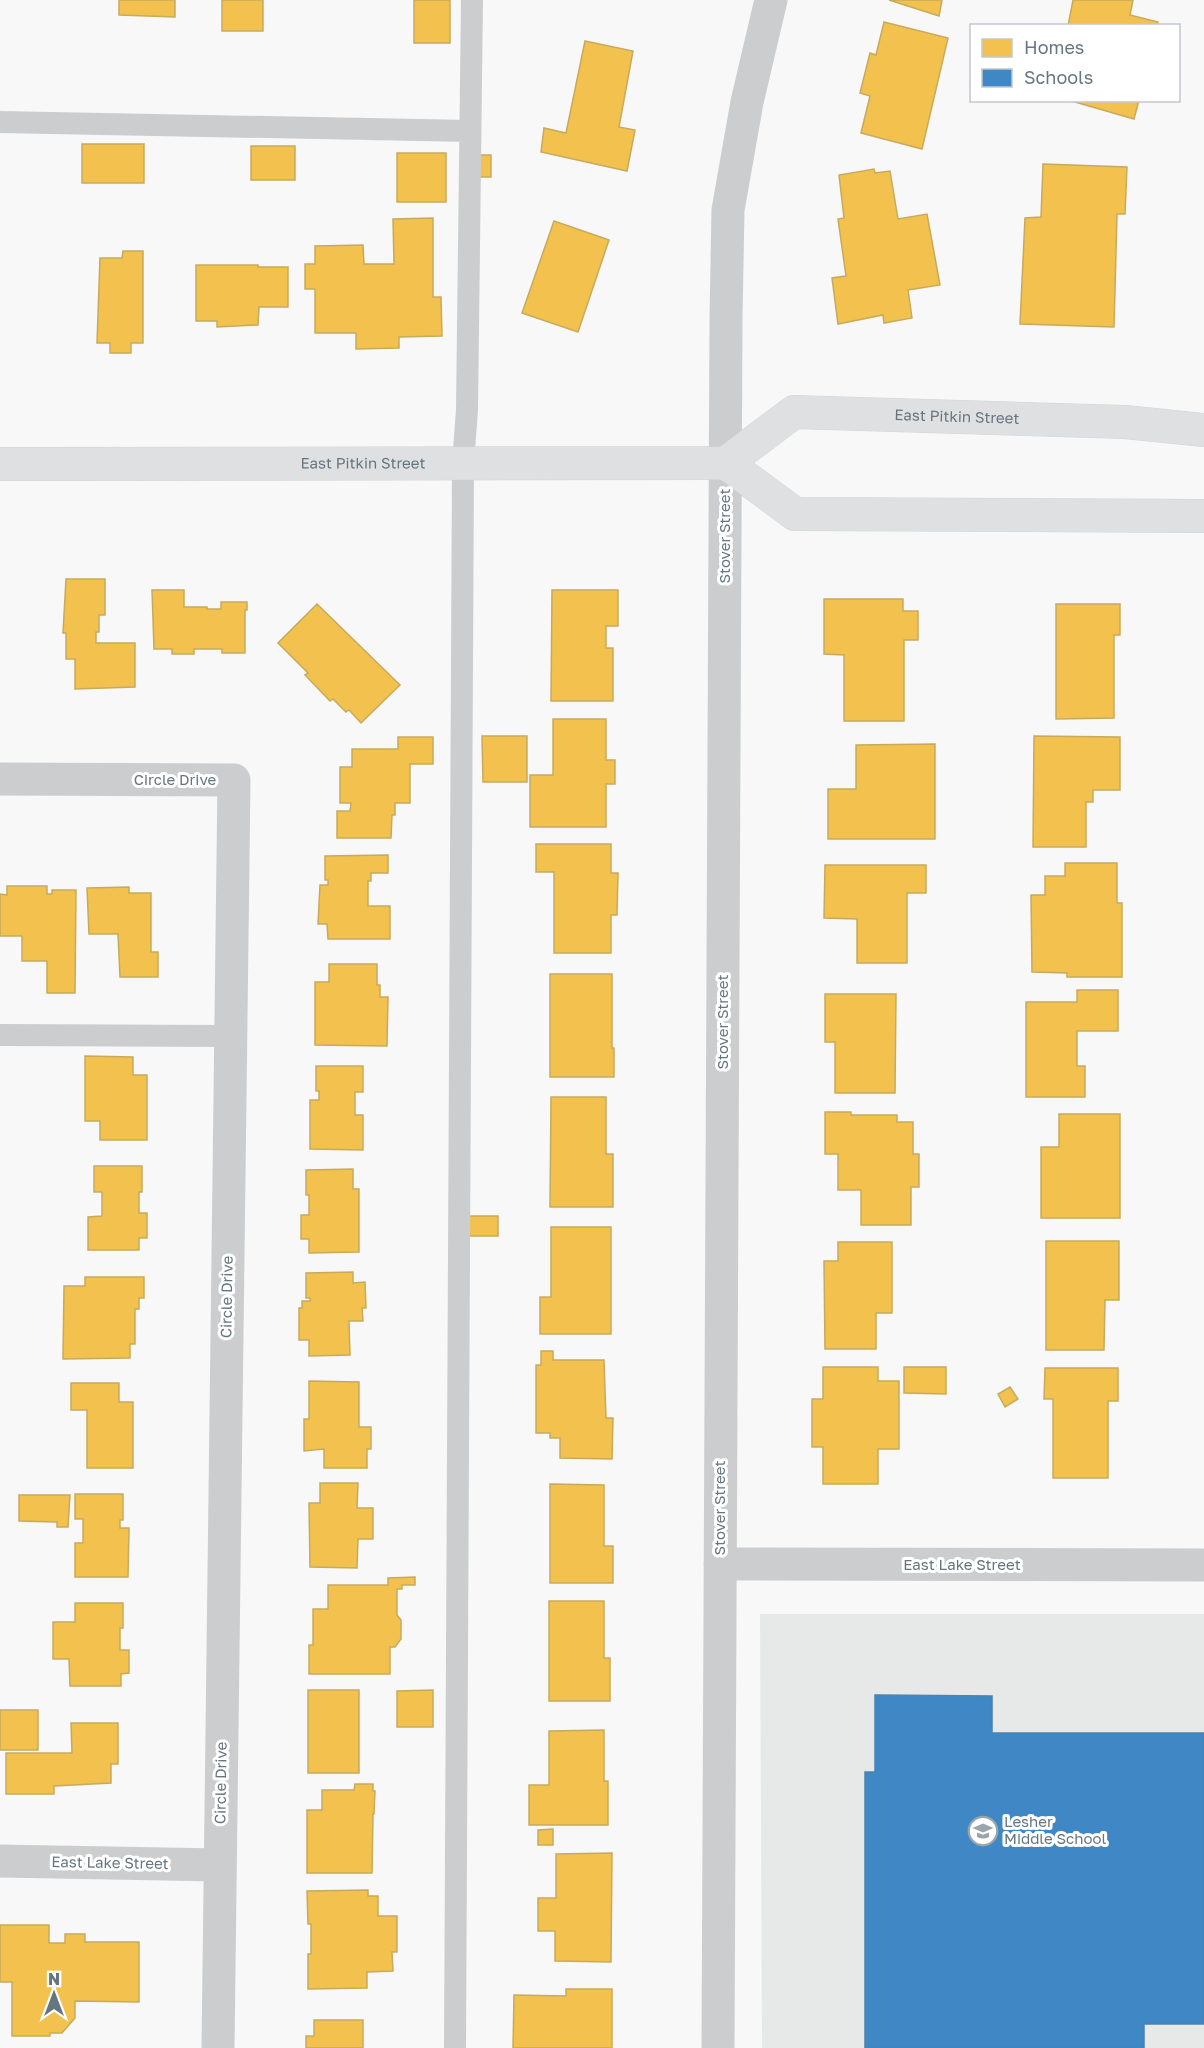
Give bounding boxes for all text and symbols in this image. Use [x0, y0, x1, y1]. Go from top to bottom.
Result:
legend [970, 24, 1180, 102]
text: Homes [1024, 36, 1084, 58]
text: Schools [1024, 66, 1093, 88]
street label: East Pitkin Street [894, 405, 1020, 427]
street label: East Pitkin Street [300, 453, 426, 472]
street label: Stover Street [715, 489, 733, 583]
street label: Circle Drive [134, 770, 216, 788]
street label: Stover Street [713, 975, 731, 1069]
street label: Circle Drive [216, 1255, 236, 1338]
street label: Stover Street [710, 1461, 728, 1555]
street label: East Lake Street [903, 1555, 1021, 1573]
street label: Circle Drive [210, 1741, 230, 1824]
place label: Lesher Middle School [1004, 1812, 1106, 1847]
school or university icon: Lesher Middle School [967, 1815, 999, 1847]
street label: East Lake Street [51, 1852, 169, 1872]
north arrow [24, 1964, 84, 2024]
text: N [48, 1969, 60, 1989]

